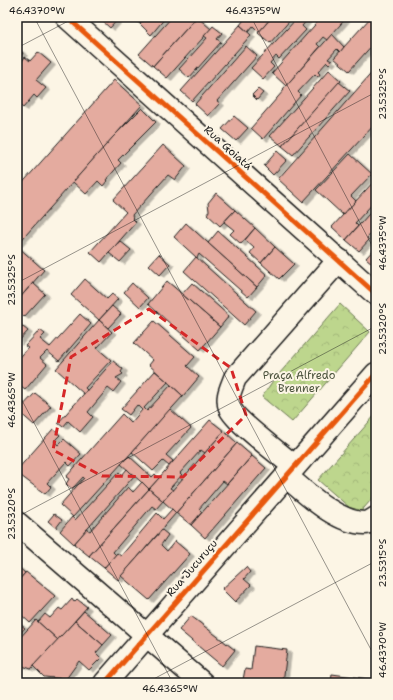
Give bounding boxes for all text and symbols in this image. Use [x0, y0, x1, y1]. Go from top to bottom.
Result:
text: 46.4370°W [9, 4, 66, 17]
text: 46.4375°W [225, 4, 281, 17]
text: 23.5325°S [376, 68, 389, 120]
street label: Rua Goiatá [201, 122, 255, 174]
text: 46.4375°W [376, 215, 389, 271]
text: 23.5325°S [5, 254, 18, 306]
text: 23.5320°S [376, 302, 389, 355]
park label: Praça Alfredo Brenner [263, 368, 336, 396]
text: 46.4365°W [5, 372, 18, 428]
text: 23.5320°S [5, 487, 18, 540]
street label: Rua Jucuruçu [163, 536, 221, 600]
text: 23.5315°S [376, 538, 389, 587]
text: 46.4370°W [376, 621, 389, 678]
text: 46.4365°W [142, 682, 198, 695]

